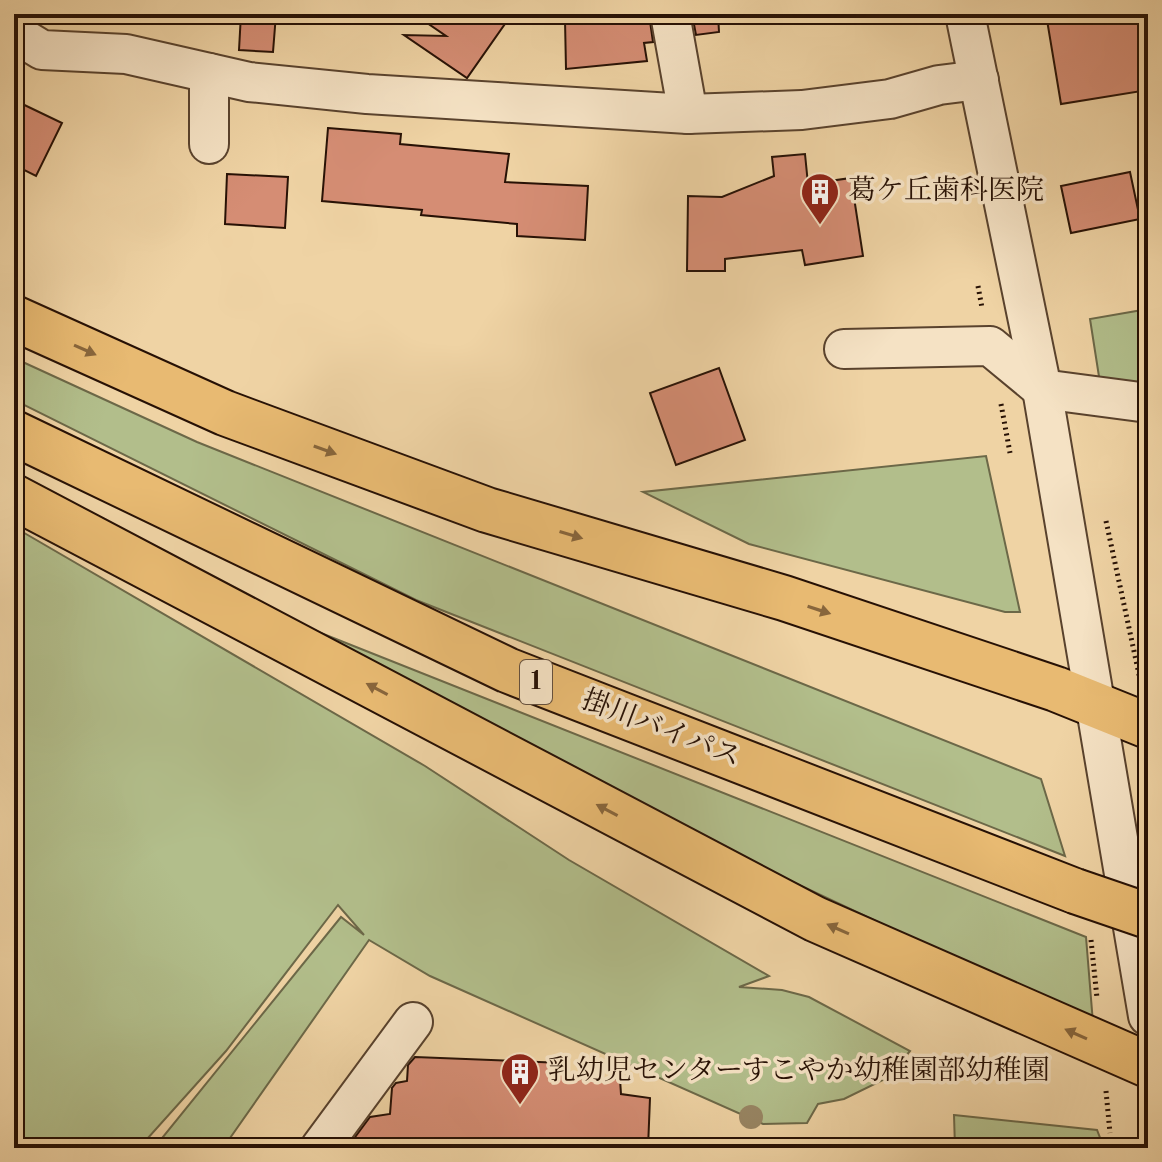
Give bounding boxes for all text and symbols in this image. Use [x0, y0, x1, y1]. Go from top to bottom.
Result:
building icon: 葛ケ丘歯科医院 [799, 171, 841, 226]
place label: 葛ケ丘歯科医院 [848, 175, 1044, 206]
one-way arrow [73, 343, 97, 357]
one-way arrow [313, 444, 337, 457]
one-way arrow [559, 529, 583, 542]
one-way arrow [808, 605, 832, 617]
road number: 1 [520, 660, 552, 704]
one-way arrow [366, 682, 389, 695]
street label: 掛川バイパス [578, 684, 745, 773]
one-way arrow [596, 803, 619, 816]
one-way arrow [826, 923, 850, 936]
one-way arrow [1065, 1027, 1088, 1040]
building icon: 乳幼児センターすこやか幼稚園部幼稚園 [499, 1051, 541, 1106]
place label: 乳幼児センターすこやか幼稚園部幼稚園 [548, 1055, 1049, 1086]

